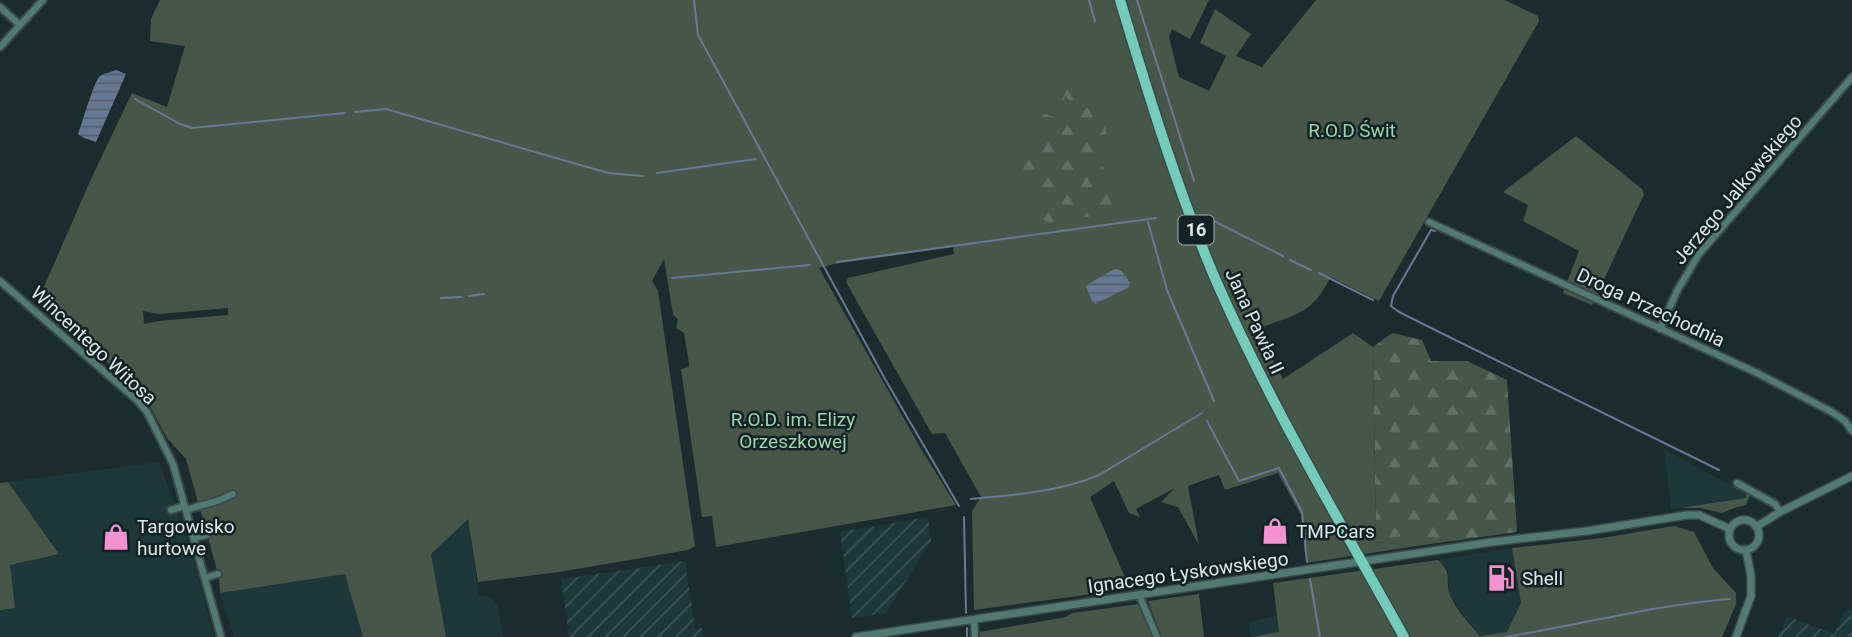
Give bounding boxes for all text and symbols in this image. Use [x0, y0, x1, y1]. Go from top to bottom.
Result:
street label: Jerzego Jalkowskiego [1668, 110, 1807, 269]
park label: R.O.D Świt [1308, 119, 1396, 142]
road number: 16 [1178, 215, 1214, 244]
street label: Droga Przechodnia [1573, 263, 1728, 352]
street label: Jana Pawła II [1220, 265, 1289, 377]
street label: Wincentego Witosa [26, 281, 161, 410]
park label: R.O.D. im. Elizy Orzeszkowej [731, 408, 855, 453]
place label: Targowisko hurtowe [137, 515, 235, 560]
shop icon: TMPCars [1260, 516, 1290, 546]
place label: TMPCars [1296, 520, 1375, 543]
shop icon: Targowisko hurtowe [101, 522, 131, 552]
street label: Ignacego Łyskowskiego [1086, 547, 1290, 598]
fuel station icon: Shell [1486, 563, 1516, 593]
place label: Shell [1522, 567, 1563, 590]

